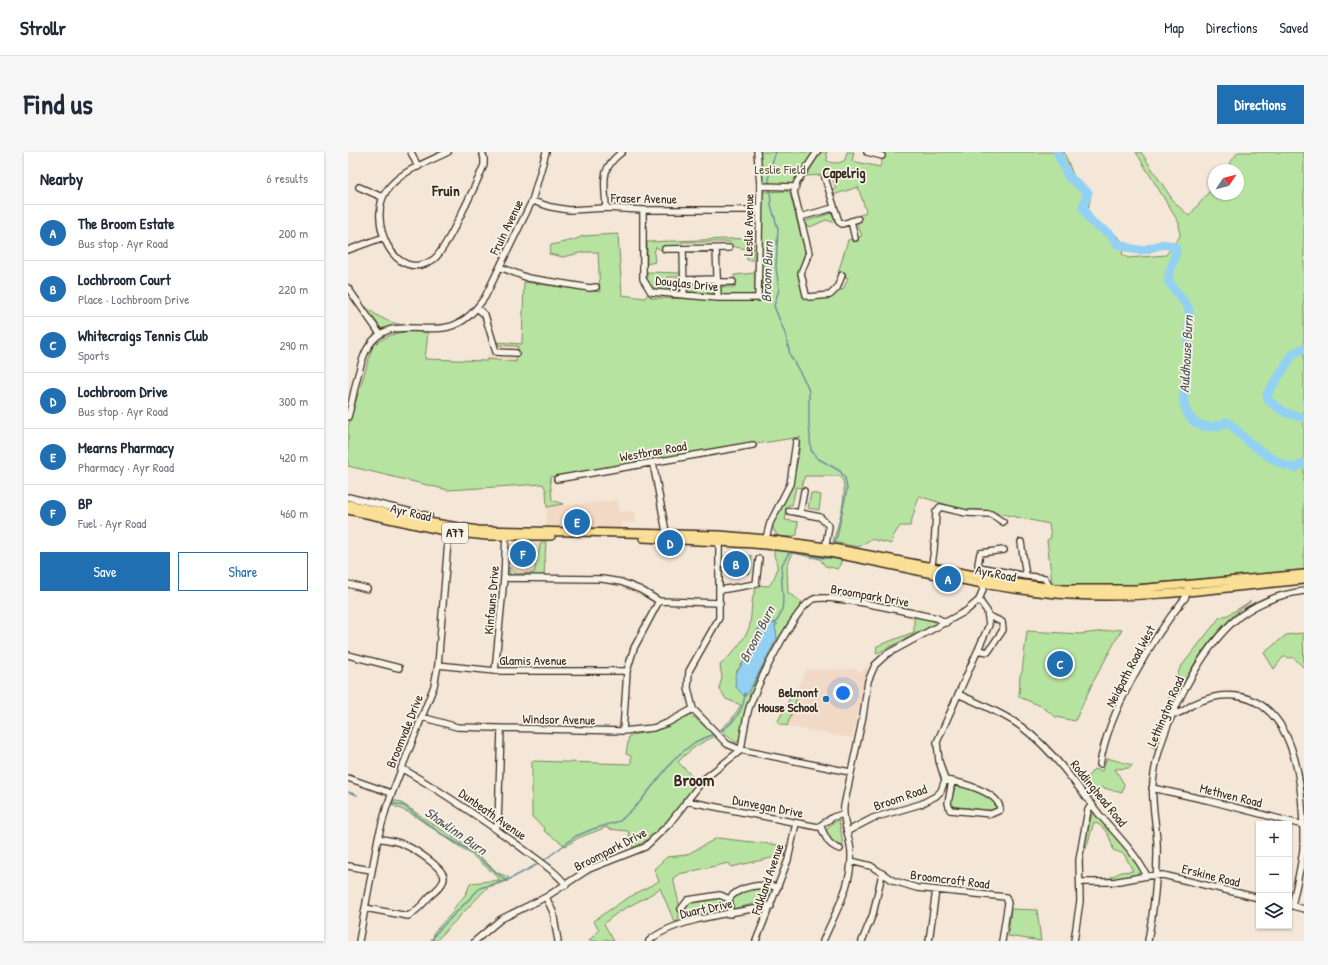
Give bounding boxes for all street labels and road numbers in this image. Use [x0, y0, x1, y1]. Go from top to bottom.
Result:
street label: Fraser Avenue [610, 188, 677, 208]
street label: Leslie Avenue [738, 194, 758, 256]
street label: Fruin Avenue [484, 196, 527, 259]
street label: Douglas Drive [655, 271, 719, 295]
street label: Westbrae Road [618, 436, 688, 466]
street label: Ayr Road [389, 499, 433, 525]
road number: A77 [442, 523, 468, 543]
street label: Ayr Road [974, 560, 1018, 586]
street label: Kinfauns Drive [479, 565, 503, 635]
street label: Broompark Drive [829, 579, 911, 611]
street label: Neidpath Road West [1101, 621, 1159, 710]
street label: Glamis Avenue [499, 651, 567, 669]
street label: Lethington Road [1142, 673, 1188, 749]
street label: Broomvale Drive [381, 692, 427, 770]
street label: Windsor Avenue [522, 709, 596, 729]
street label: Roddinghead Road [1067, 756, 1131, 830]
street label: Methven Road [1198, 779, 1264, 811]
street label: Broom Road [871, 780, 929, 814]
street label: Dunbeath Avenue [456, 784, 530, 844]
street label: Dunvegan Drive [731, 790, 805, 822]
street label: Broompark Drive [571, 823, 649, 875]
street label: Falkland Avenue [746, 841, 788, 918]
street label: Erskine Road [1180, 859, 1242, 891]
street label: Broomcroft Road [909, 865, 991, 893]
street label: Duart Drive [678, 894, 734, 922]

